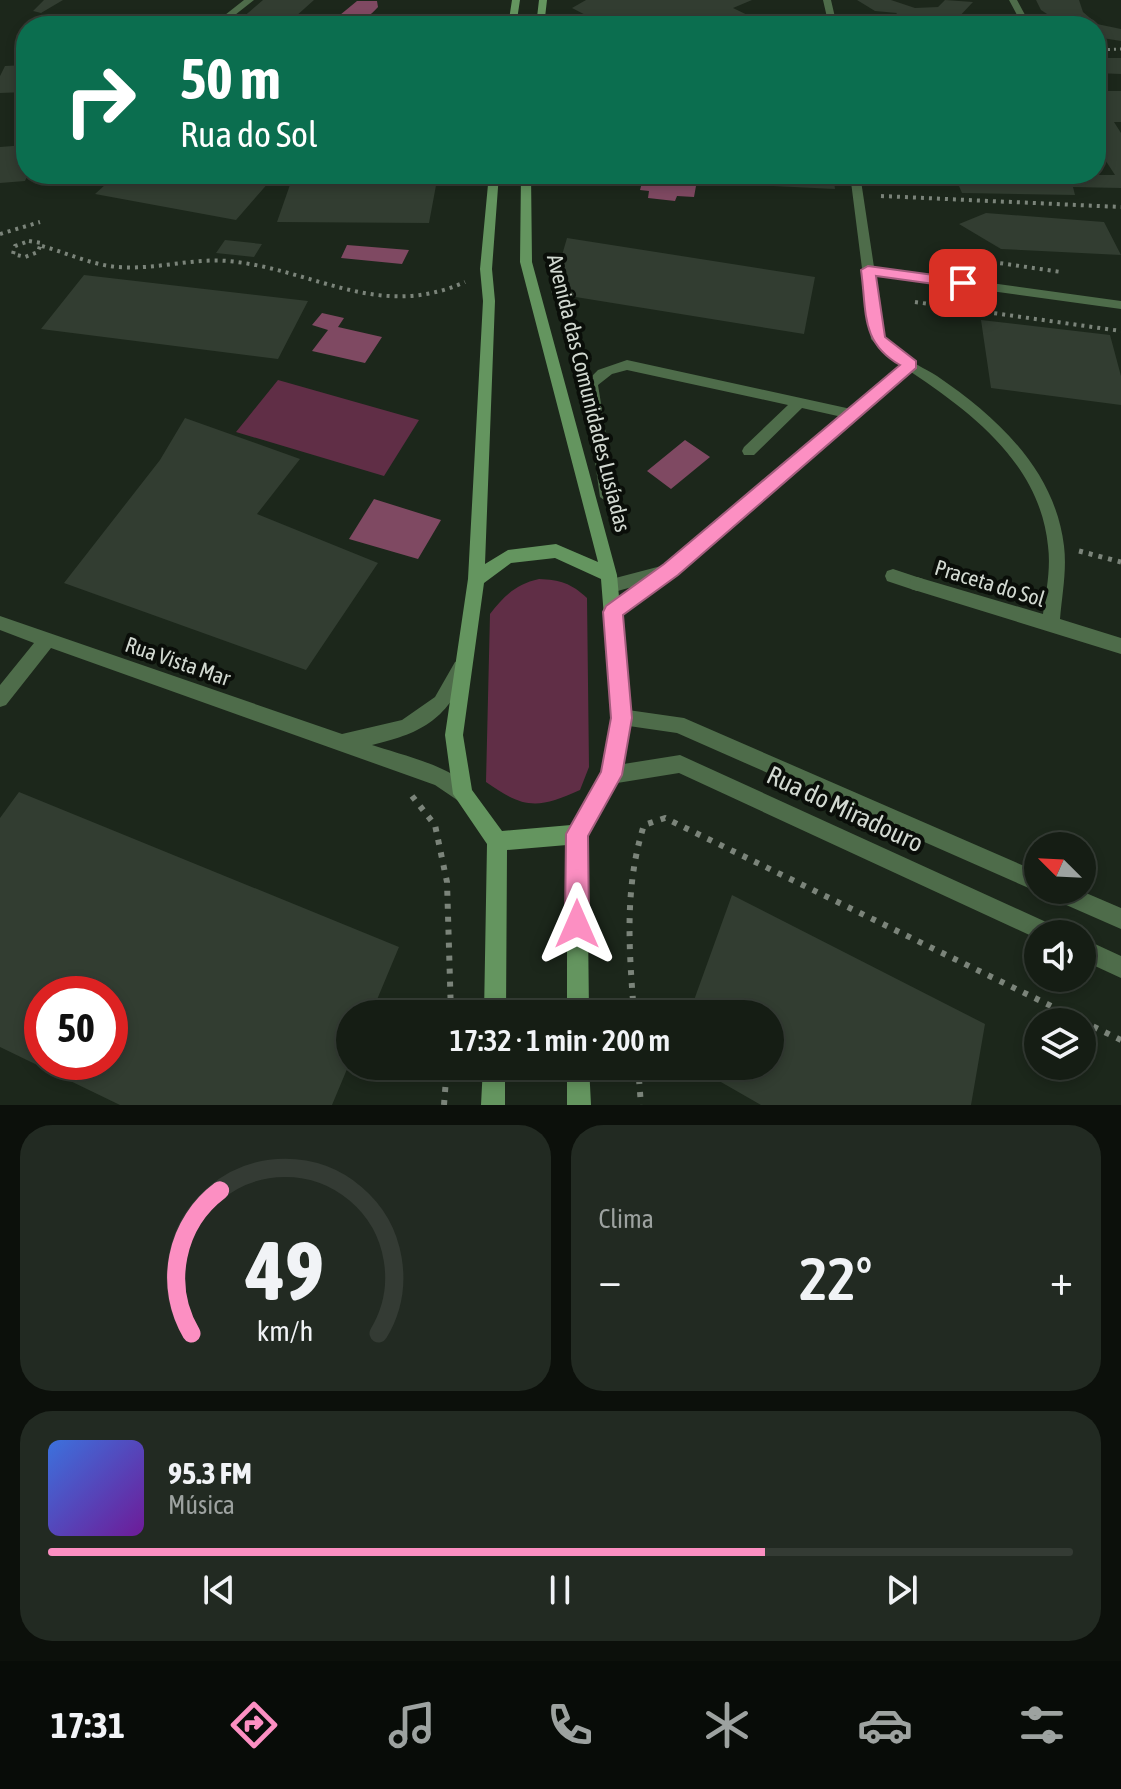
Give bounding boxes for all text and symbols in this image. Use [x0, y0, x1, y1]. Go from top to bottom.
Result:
text: 50 m [180, 47, 281, 111]
icon: right [48, 48, 152, 152]
text: Rua do Sol [180, 113, 318, 155]
pin [929, 249, 997, 317]
street label: Avenida das Comunidades Lusíadas [542, 251, 636, 535]
icon: arrive [941, 261, 985, 305]
street label: Praceta do Sol [932, 554, 1048, 612]
street label: Rua Vista Mar [122, 631, 234, 691]
street label: Rua do Miradouro [762, 760, 928, 858]
north arrow [1024, 832, 1096, 904]
map controls [1024, 832, 1096, 1080]
position arrow [535, 882, 619, 966]
button: sound [1024, 920, 1096, 992]
speed limit sign: 50 [24, 976, 128, 1080]
button: layers [1024, 1008, 1096, 1080]
text: 17:32 · 1 min · 200 m [450, 1023, 670, 1057]
text: Clima [599, 1204, 654, 1234]
text: 49 [245, 1222, 324, 1318]
text: 22° [799, 1244, 872, 1313]
text: − [599, 1254, 621, 1304]
text: + [1050, 1254, 1073, 1304]
text: km/h [257, 1314, 314, 1347]
text: 95.3 FM [168, 1456, 252, 1490]
text: Música [168, 1490, 235, 1520]
icon: previous [197, 1568, 241, 1612]
icon: pause [538, 1568, 582, 1612]
icon: next [880, 1568, 924, 1612]
icon: directions [226, 1697, 282, 1753]
icon: music [384, 1697, 440, 1753]
icon: phone [542, 1697, 598, 1753]
icon: climate [699, 1697, 755, 1753]
icon: car [857, 1697, 913, 1753]
icon: filters [1014, 1697, 1070, 1753]
text: 17:31 [51, 1704, 125, 1746]

